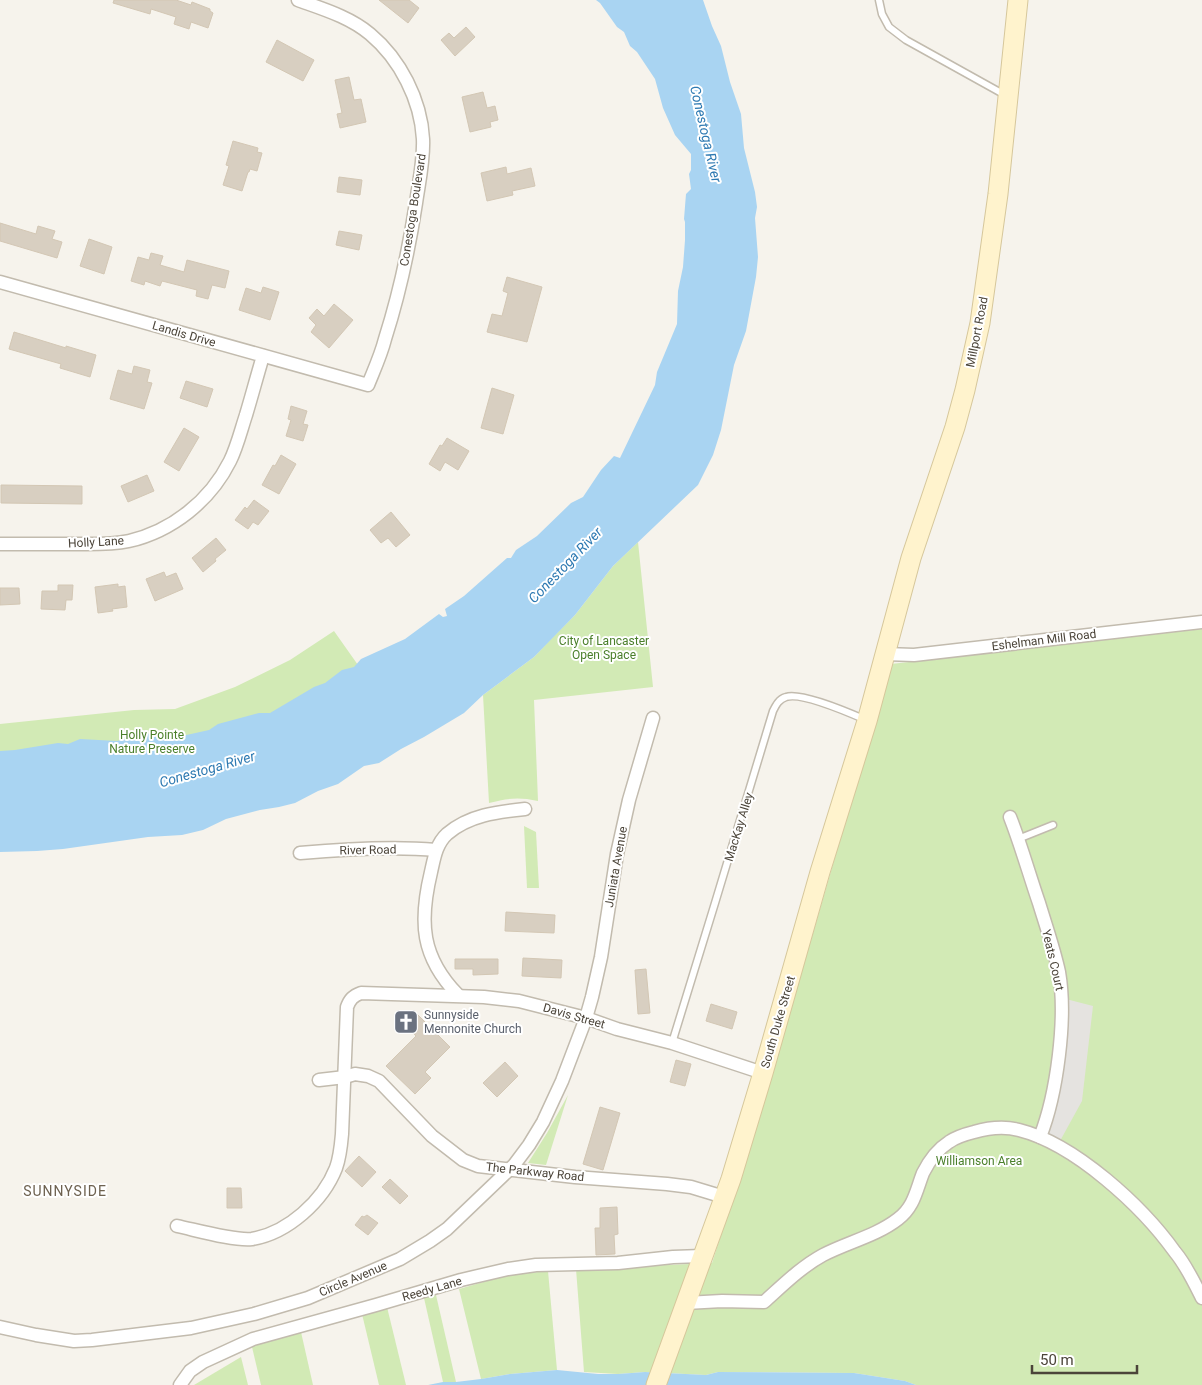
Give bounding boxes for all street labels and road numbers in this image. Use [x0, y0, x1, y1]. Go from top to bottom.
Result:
street label: Conestoga Boulevard [397, 153, 429, 267]
street label: Millport Road [963, 296, 991, 368]
street label: Landis Drive [151, 318, 217, 350]
street label: Holly Lane [68, 534, 124, 550]
street label: Eshelman Mill Road [991, 627, 1097, 653]
street label: MacKay Alley [722, 790, 756, 863]
street label: Juniata Avenue [602, 825, 630, 909]
street label: River Road [339, 843, 397, 857]
street label: Yeats Court [1039, 928, 1067, 992]
street label: South Duke Street [758, 974, 798, 1070]
street label: Davis Street [541, 1000, 607, 1032]
street label: The Parkway Road [485, 1160, 585, 1184]
street label: Circle Avenue [317, 1258, 389, 1300]
street label: Reedy Lane [400, 1274, 464, 1304]

